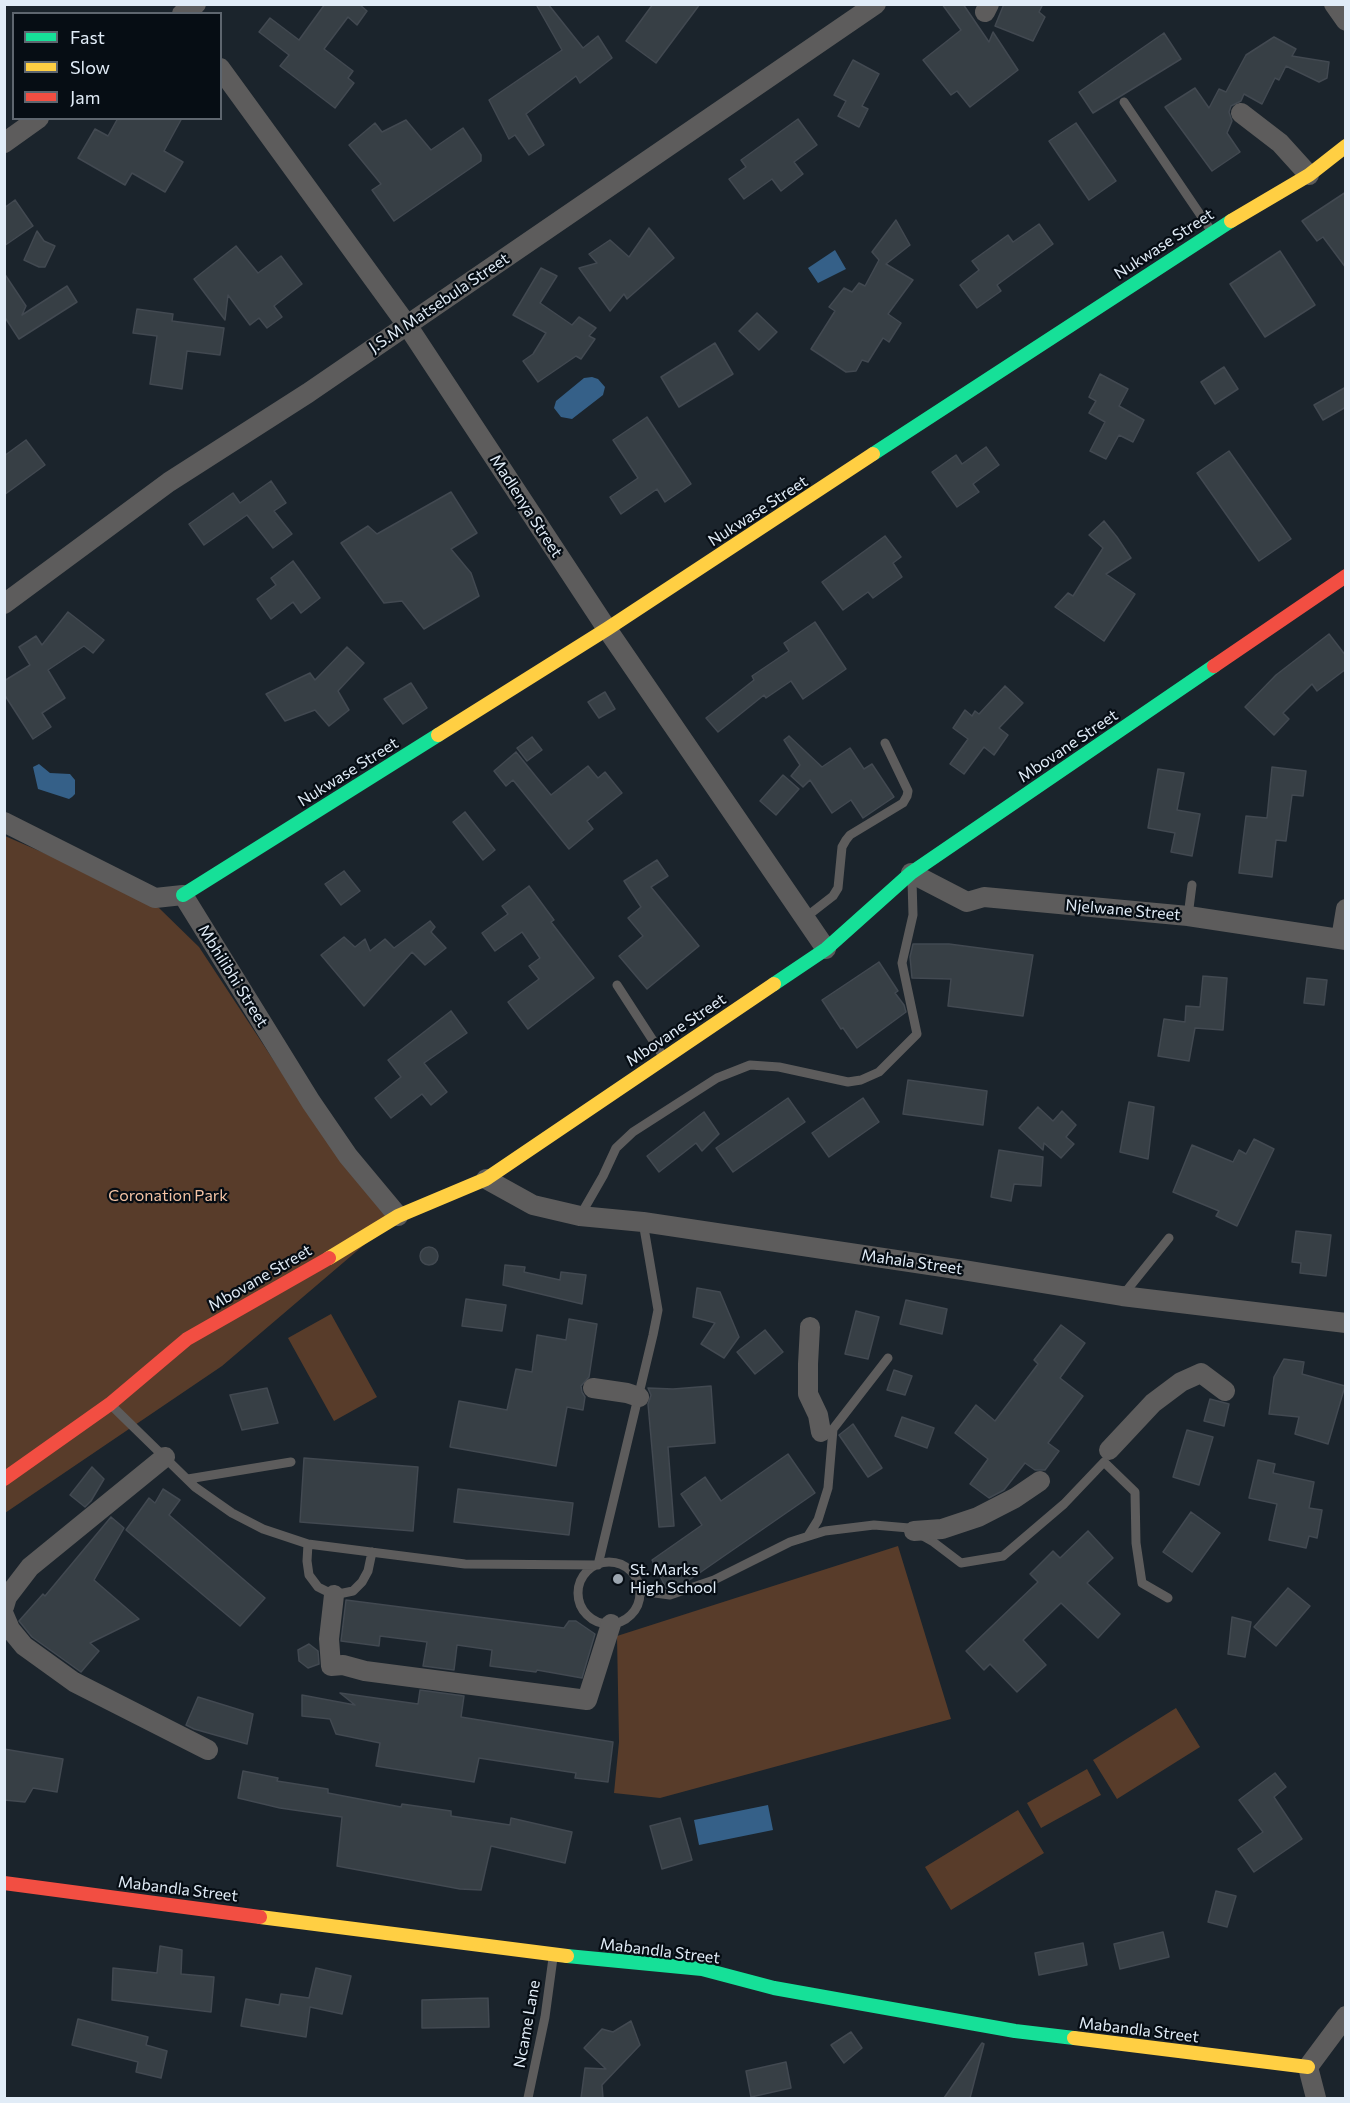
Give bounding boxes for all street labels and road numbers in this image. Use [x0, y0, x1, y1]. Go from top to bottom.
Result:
street label: Nukwase Street [1111, 205, 1217, 283]
street label: J.S.M Matsebula Street [365, 249, 513, 357]
street label: Madlenya Street [486, 451, 566, 561]
street label: Nukwase Street [705, 472, 811, 550]
street label: Mbovane Street [1014, 706, 1122, 786]
street label: Nukwase Street [294, 733, 402, 811]
street label: Njelwane Street [1065, 895, 1181, 925]
street label: Mbhilibhi Street [194, 921, 272, 1031]
street label: Mbovane Street [622, 990, 730, 1070]
street label: Mbovane Street [205, 1241, 315, 1315]
street label: Mahala Street [860, 1245, 964, 1279]
street label: Mabandla Street [117, 1872, 239, 1906]
street label: Mabandla Street [599, 1934, 721, 1968]
street label: Ncame Lane [510, 1979, 544, 2069]
street label: Mabandla Street [1078, 2013, 1200, 2047]

